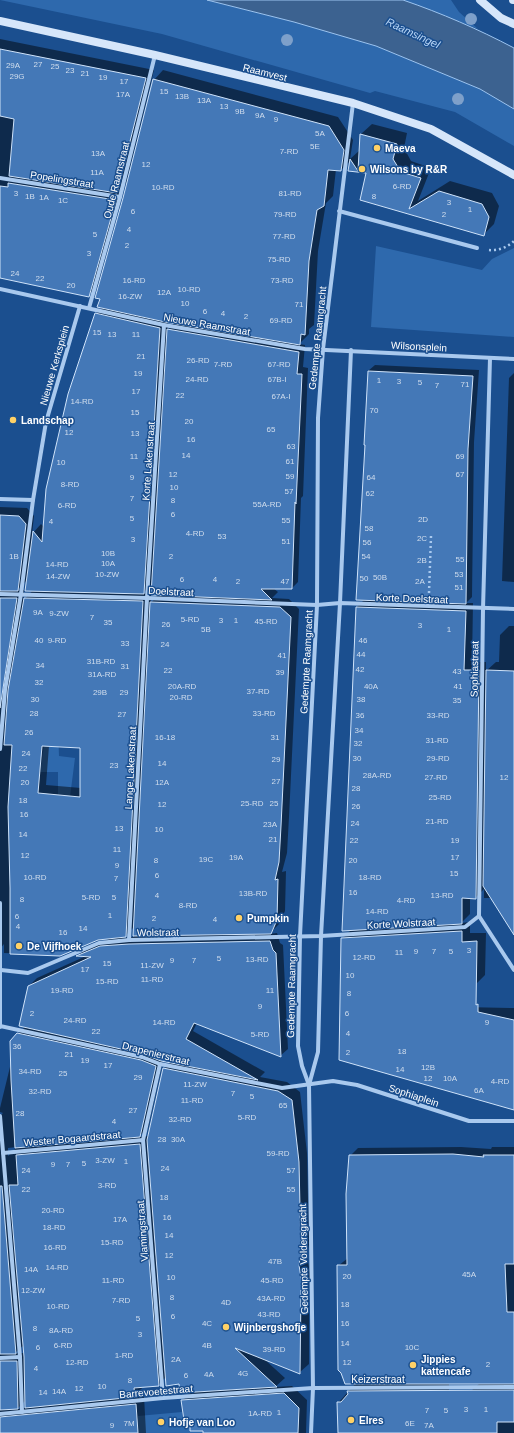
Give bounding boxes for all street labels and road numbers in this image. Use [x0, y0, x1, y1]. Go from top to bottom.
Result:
street label: Raamvest [242, 62, 288, 83]
street label: Oude Raamstraat [102, 140, 131, 220]
street label: Popelingstraat [29, 169, 95, 190]
street label: Gedempte Raamgracht [307, 286, 328, 390]
street label: Nieuwe Raamstraat [163, 311, 251, 338]
street label: Nieuwe Kerksplein [38, 324, 71, 406]
street label: Wilsonsplein [391, 340, 447, 353]
street label: Korte Lakenstraat [140, 421, 157, 501]
street label: Doelstraat [148, 585, 194, 598]
street label: Korte Doelstraat [376, 592, 448, 605]
street label: Gedempte Raamgracht [298, 610, 315, 714]
street label: Sophiastraat [469, 641, 480, 697]
street label: Lange Lakenstraat [123, 726, 138, 810]
street label: Korte Wolstraat [366, 916, 436, 931]
street label: Wolstraat [137, 927, 179, 938]
street label: Gedempte Raamgracht [285, 934, 298, 1038]
street label: Drapenierstraat [121, 1040, 191, 1067]
street label: Sophiaplein [387, 1082, 440, 1109]
street label: Wester Bogaardstraat [23, 1129, 121, 1148]
street label: Vlamingstraat [135, 1200, 150, 1262]
street label: Gedempte Voldersgracht [297, 1203, 310, 1314]
street label: Keizerstraat [351, 1374, 405, 1385]
street label: Barrevoetestraat [119, 1383, 194, 1400]

